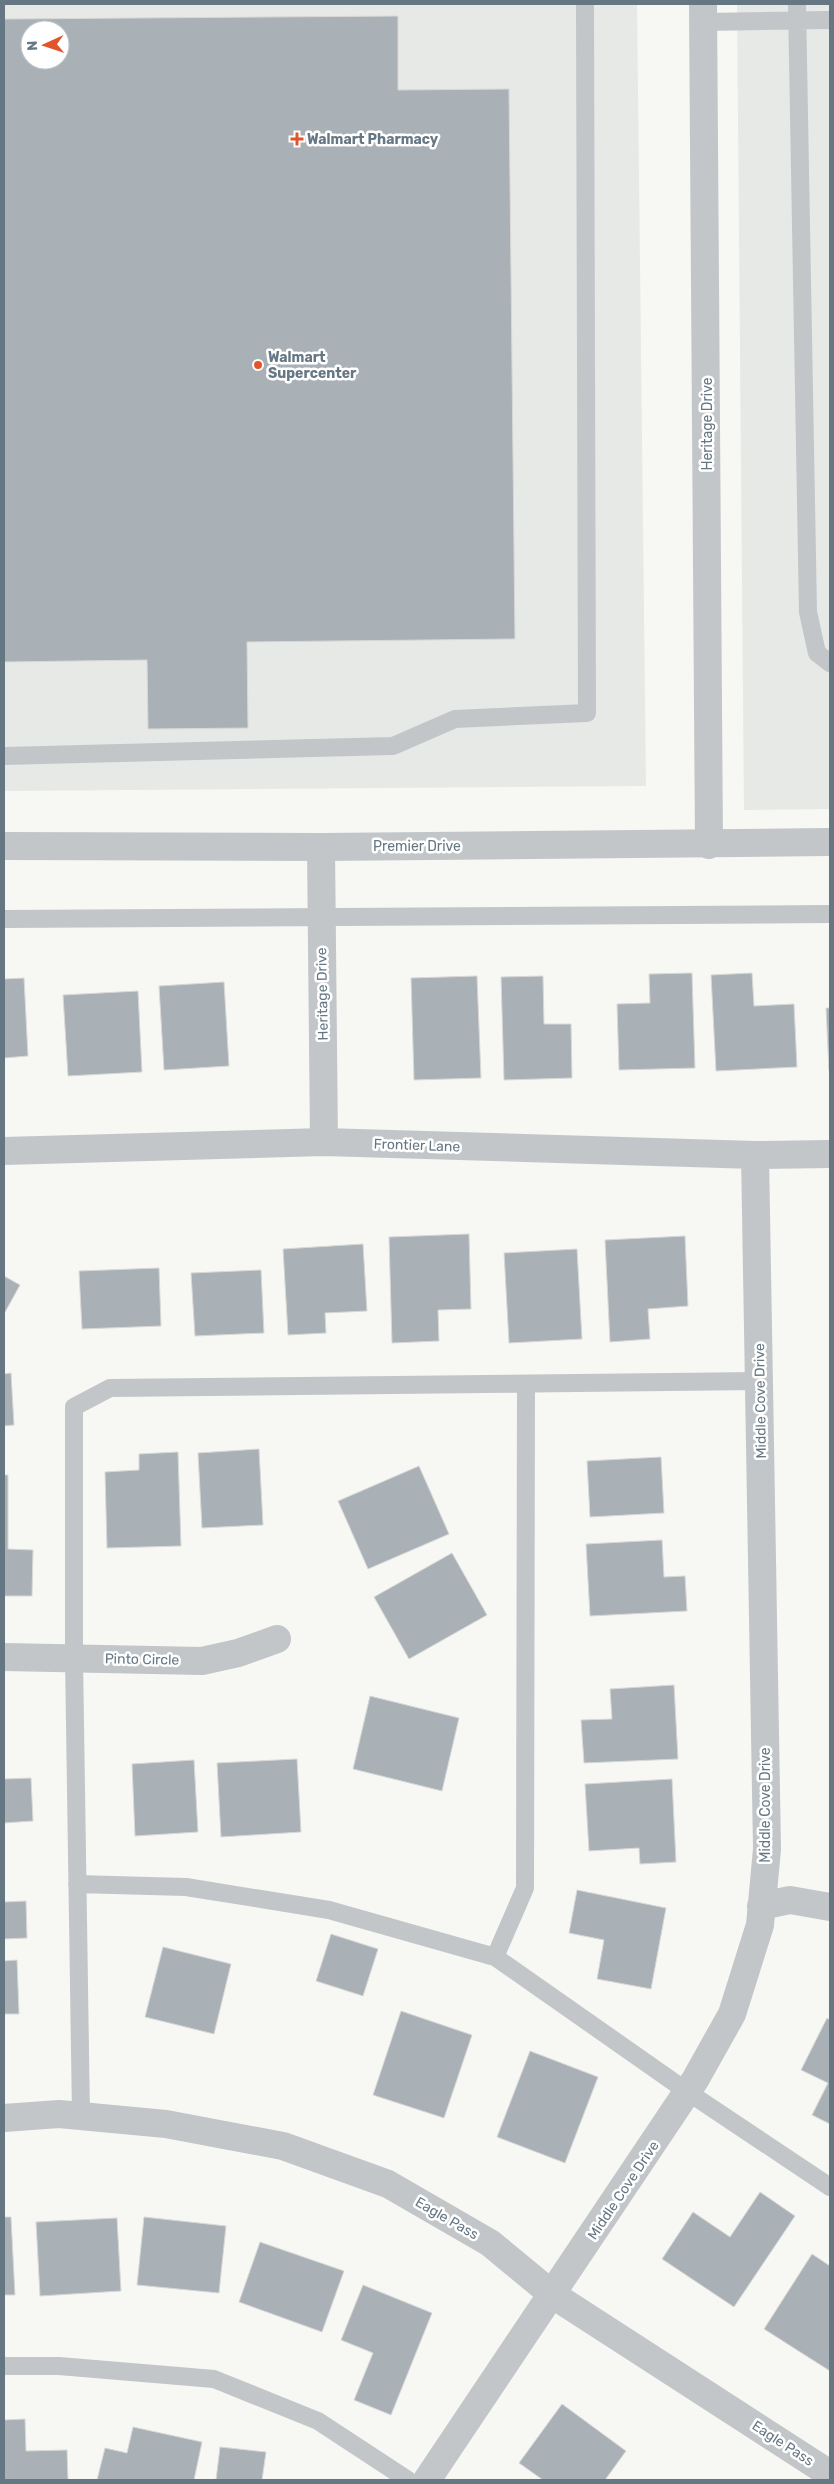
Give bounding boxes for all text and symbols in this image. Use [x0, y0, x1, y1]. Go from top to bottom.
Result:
north arrow [20, 20, 70, 70]
text: N [24, 40, 41, 51]
place label: Walmart Pharmacy [307, 131, 439, 148]
marker: Walmart Pharmacy [291, 133, 303, 145]
place label: Walmart Supercenter [268, 349, 357, 382]
marker: Walmart Supercenter [252, 359, 264, 371]
street label: Heritage Drive [699, 377, 716, 471]
street label: Premier Drive [373, 838, 461, 855]
street label: Heritage Drive [313, 947, 332, 1041]
street label: Frontier Lane [373, 1135, 461, 1156]
street label: Middle Cove Drive [751, 1343, 770, 1459]
street label: Pinto Circle [105, 1650, 180, 1669]
street label: Middle Cove Drive [757, 1747, 774, 1863]
street label: Middle Cove Drive [584, 2138, 663, 2243]
street label: Eagle Pass [412, 2194, 481, 2243]
street label: Eagle Pass [749, 2417, 817, 2470]

